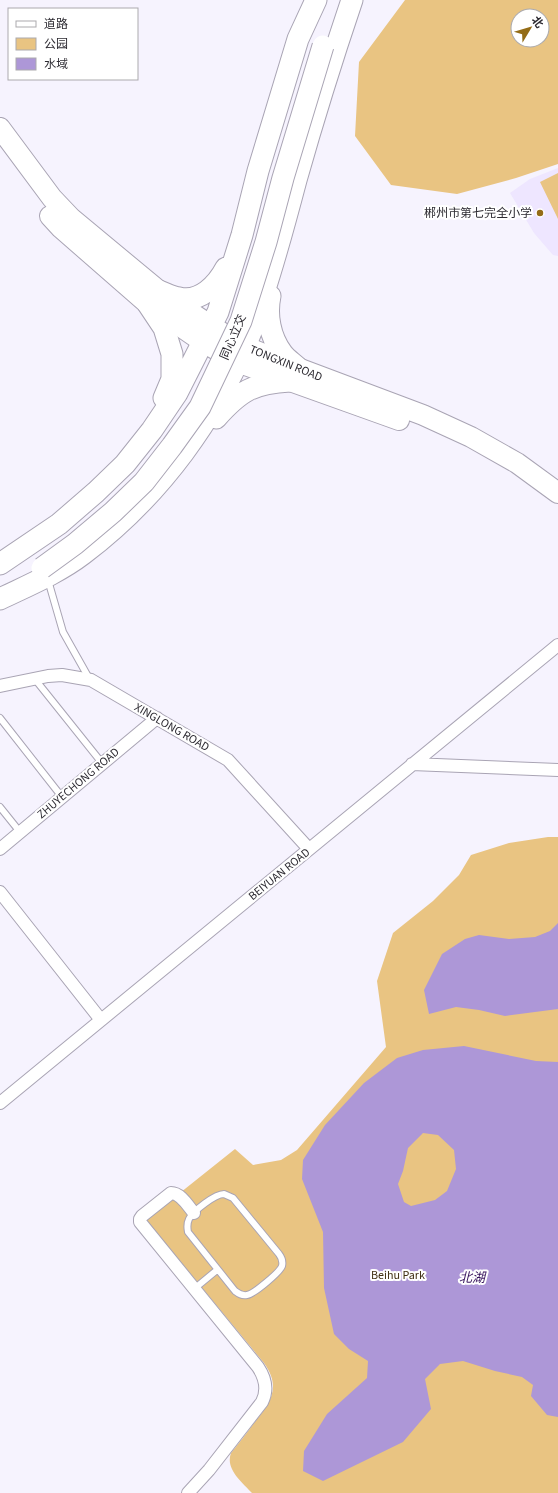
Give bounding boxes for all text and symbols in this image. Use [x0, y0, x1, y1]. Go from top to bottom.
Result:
legend [8, 8, 138, 80]
north arrow [510, 8, 550, 48]
text: 北 [528, 13, 547, 31]
text: 道路 [44, 16, 68, 33]
text: 公园 [44, 36, 68, 53]
text: 水域 [44, 56, 68, 73]
place label: 郴州市第七完全小学 [424, 205, 532, 222]
marker: 郴州市第七完全小学 [535, 208, 545, 218]
street label: 同心立交 [216, 312, 251, 363]
street label: TONGXIN ROAD [247, 341, 325, 386]
street label: XINGLONG ROAD [131, 699, 212, 756]
street label: ZHUYECHONG ROAD [34, 744, 123, 823]
street label: BEIYUAN ROAD [245, 844, 314, 905]
park label: Beihu Park [371, 1267, 425, 1284]
water label: 北湖 [459, 1269, 487, 1287]

